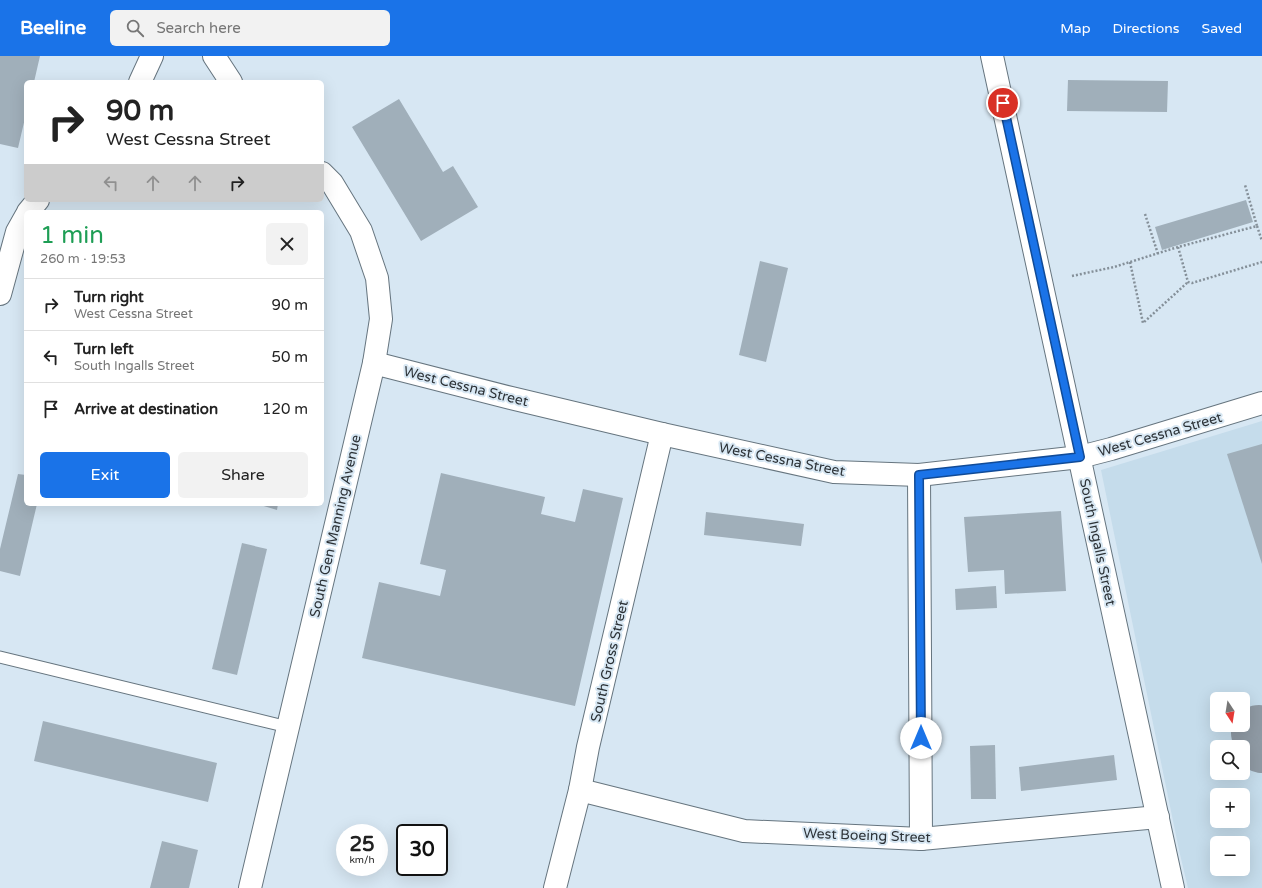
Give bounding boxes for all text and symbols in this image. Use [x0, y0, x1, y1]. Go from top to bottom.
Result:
search box [110, 10, 390, 46]
text: Beeline [20, 17, 86, 39]
icon: search [124, 17, 146, 39]
text: Search here [156, 19, 241, 37]
text: Map [1060, 20, 1091, 37]
text: Directions [1113, 20, 1180, 37]
text: Saved [1202, 20, 1242, 37]
pin [986, 86, 1020, 120]
icon: arrive [992, 92, 1014, 114]
text: 90 m [106, 94, 174, 128]
icon: right [40, 96, 92, 148]
text: West Cessna Street [106, 128, 271, 150]
icon: left [100, 172, 122, 194]
icon: ahead [142, 172, 164, 194]
icon: ahead [184, 172, 206, 194]
icon: right [226, 172, 248, 194]
text: 1 min [40, 221, 104, 250]
button: close [266, 223, 308, 265]
text: 260 m · 19:53 [40, 251, 126, 267]
text: Turn right [74, 288, 144, 306]
icon: right [40, 294, 62, 316]
text: 90 m [271, 296, 308, 314]
text: West Cessna Street [74, 306, 193, 322]
text: Turn left [74, 340, 134, 358]
icon: left [40, 346, 62, 368]
text: 50 m [271, 348, 308, 366]
text: South Ingalls Street [74, 358, 194, 374]
street label: West Cessna Street [402, 363, 531, 410]
icon: arrive [40, 398, 62, 420]
text: Arrive at destination [74, 400, 218, 418]
text: 120 m [262, 400, 308, 418]
street label: West Cessna Street [1096, 408, 1225, 460]
street label: South Gen Manning Avenue [306, 433, 365, 619]
street label: West Cessna Street [717, 439, 847, 480]
button: Exit [40, 452, 170, 498]
button: Share [178, 452, 308, 498]
street label: South Ingalls Street [1076, 477, 1119, 608]
street label: South Gross Street [587, 598, 632, 724]
north arrow [1210, 692, 1250, 732]
map controls [1210, 692, 1250, 876]
position arrow [900, 717, 942, 759]
button: search [1210, 740, 1250, 780]
button: + [1210, 788, 1250, 828]
speed limit sign: 30 [396, 824, 448, 876]
street label: West Boeing Street [803, 825, 932, 846]
text: 25 [349, 833, 375, 857]
button: − [1210, 836, 1250, 876]
text: km/h [349, 854, 375, 866]

